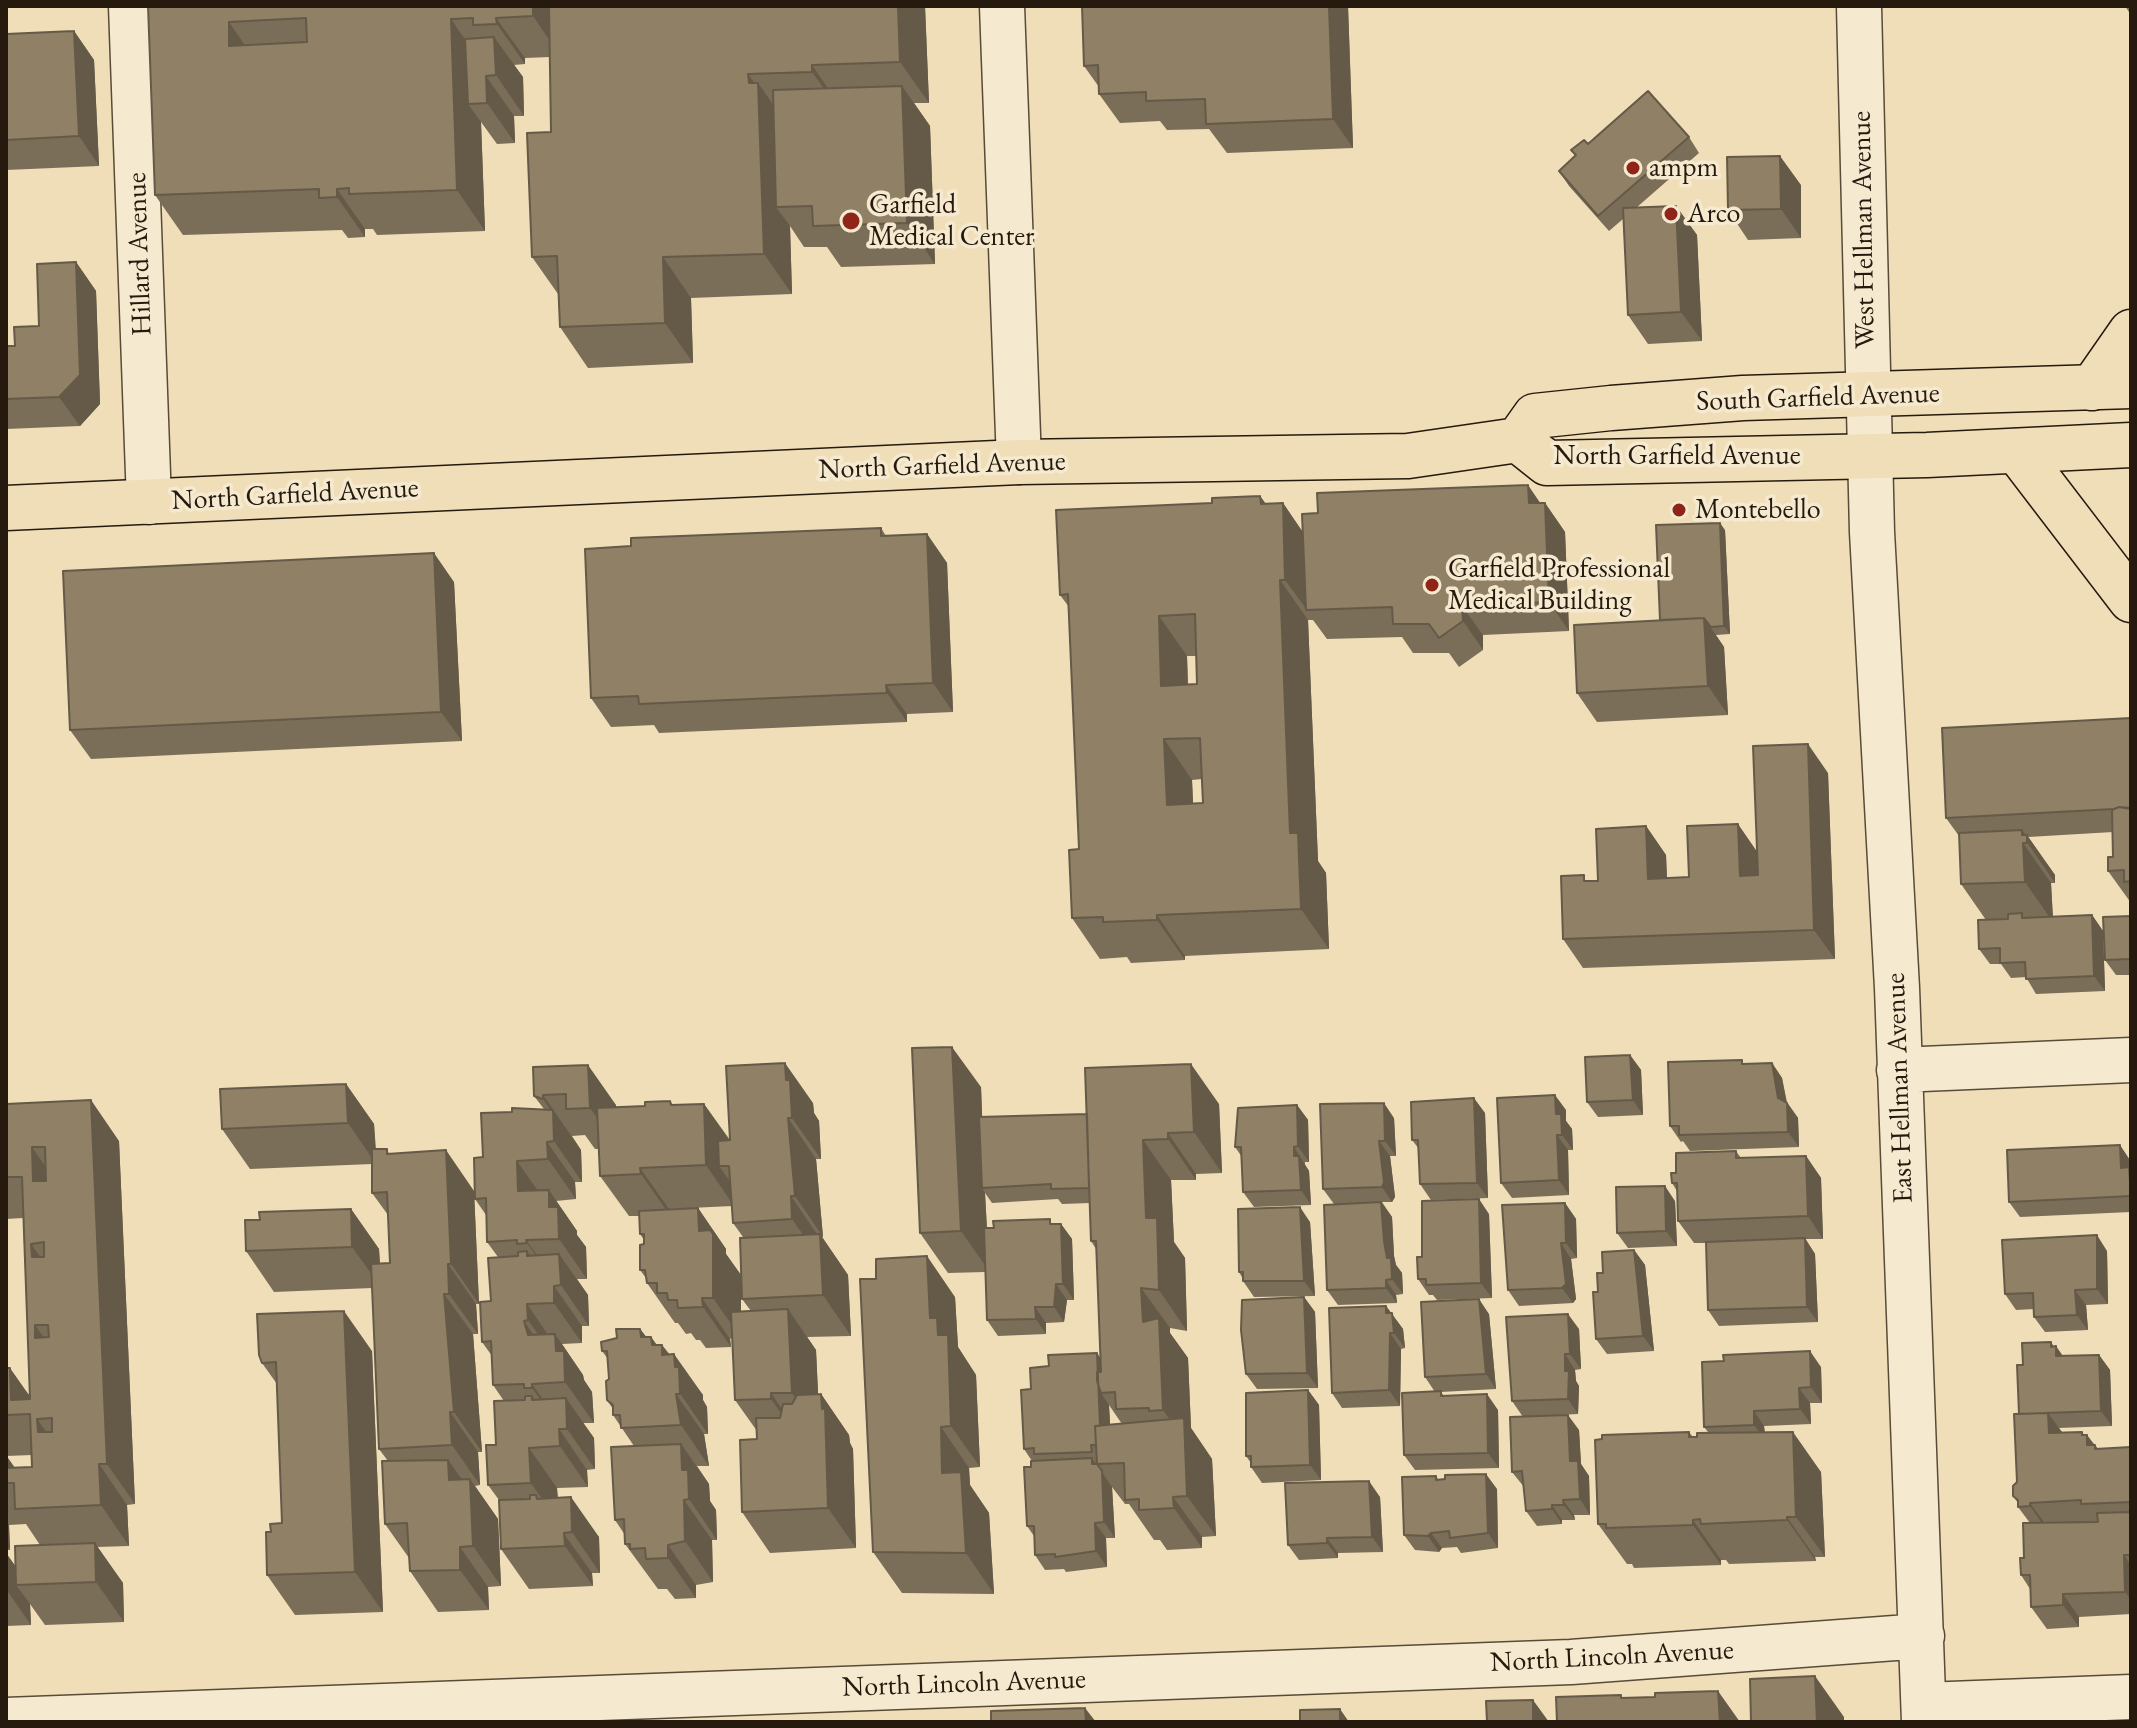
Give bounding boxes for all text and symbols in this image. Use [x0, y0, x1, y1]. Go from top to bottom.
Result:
street label: West Hellman Avenue [1845, 111, 1883, 349]
place label: ampm [1649, 151, 1718, 185]
marker: ampm [1624, 159, 1642, 177]
street label: Hillard Avenue [120, 172, 160, 336]
place label: Garfield Medical Center [869, 188, 1034, 254]
place label: Arco [1687, 197, 1740, 231]
marker: Arco [1662, 205, 1680, 223]
marker: Garfield Medical Center [840, 210, 862, 232]
street label: South Garfield Avenue [1696, 377, 1940, 419]
street label: North Garfield Avenue [1553, 439, 1801, 473]
street label: North Garfield Avenue [818, 445, 1066, 487]
street label: North Garfield Avenue [171, 472, 419, 518]
place label: Montebello [1695, 493, 1821, 527]
marker: Montebello [1670, 501, 1688, 519]
place label: Garfield Professional Medical Building [1448, 552, 1670, 618]
marker: Garfield Professional Medical Building [1423, 576, 1441, 594]
street label: East Hellman Avenue [1879, 972, 1921, 1204]
street label: North Lincoln Avenue [1489, 1634, 1735, 1680]
street label: North Lincoln Avenue [842, 1663, 1086, 1705]

